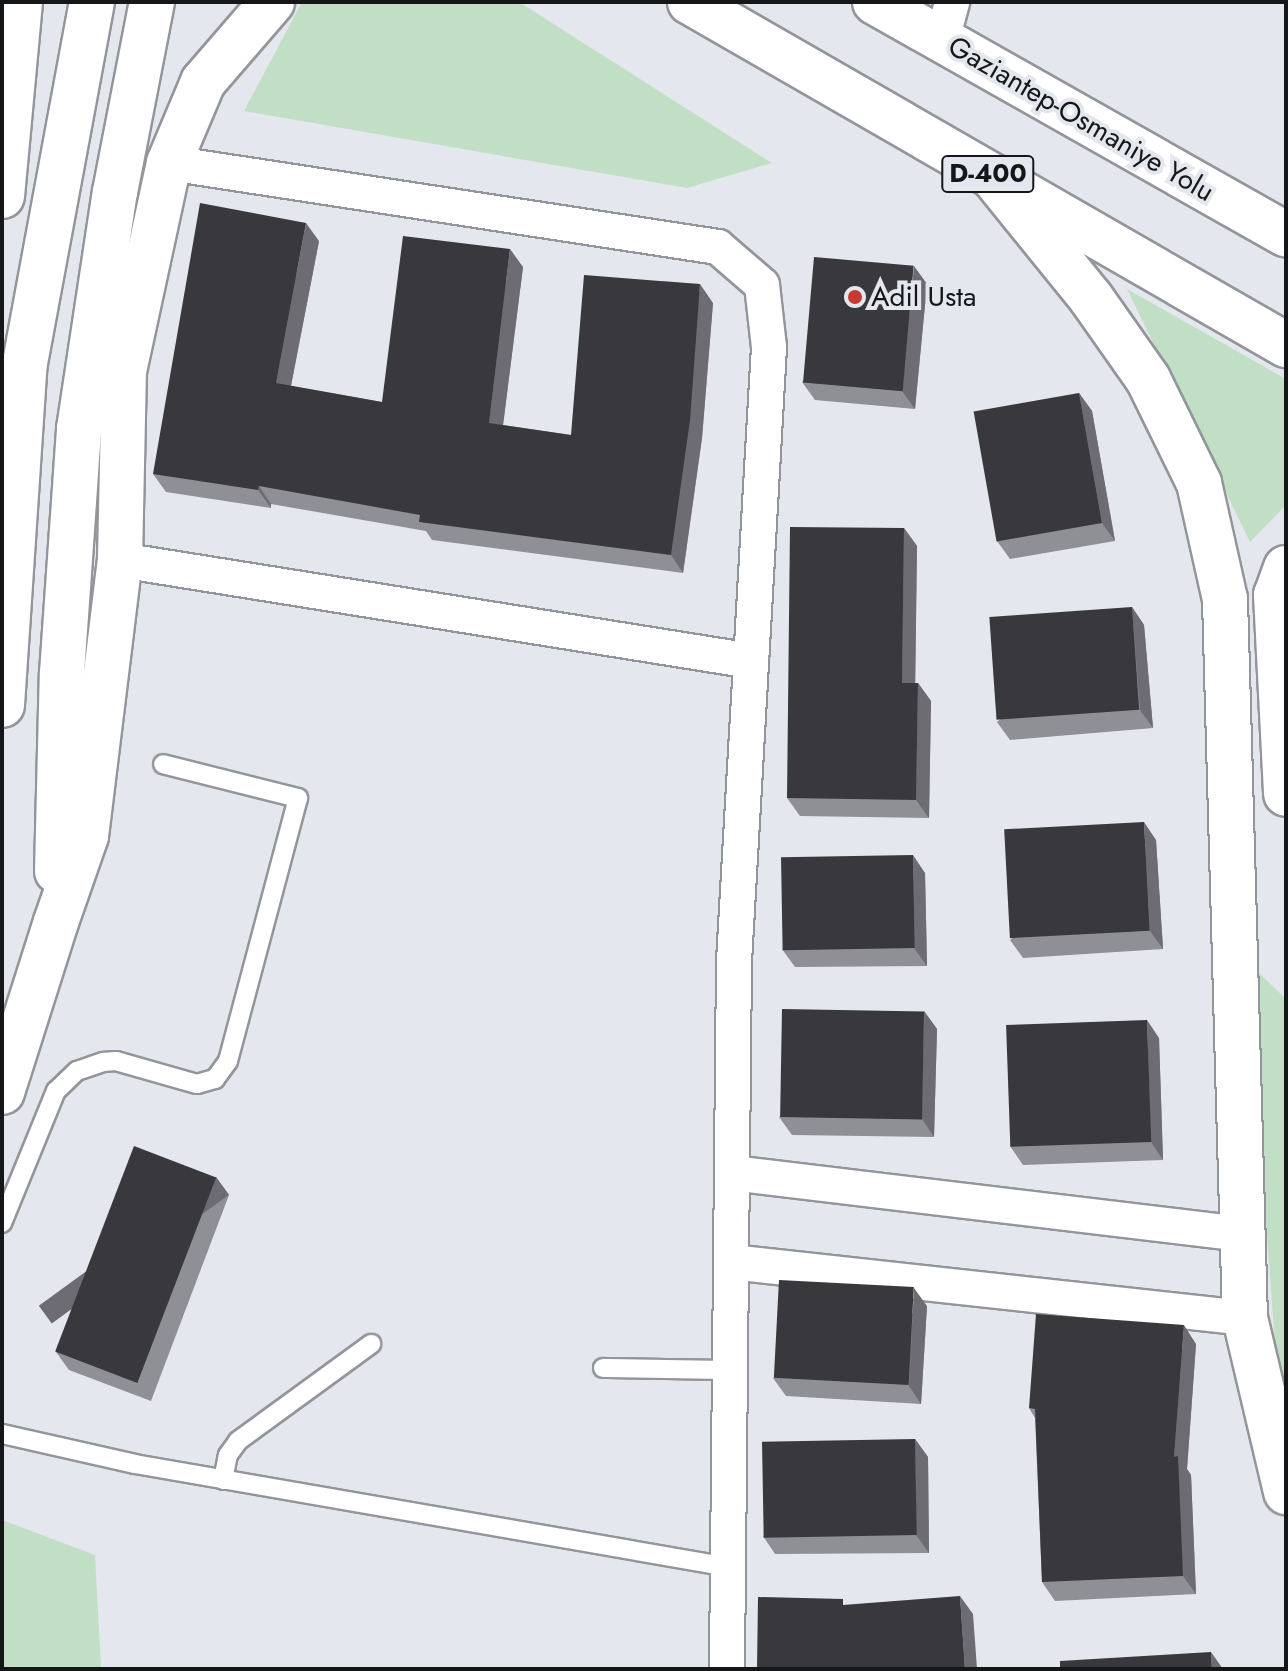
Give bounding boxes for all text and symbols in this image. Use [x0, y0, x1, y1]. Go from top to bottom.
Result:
street label: Gaziantep-Osmaniye Yolu [942, 29, 1220, 209]
road number: D-400 [940, 152, 1036, 196]
place label: Adil Usta [871, 280, 977, 314]
marker: Adil Usta [846, 288, 864, 306]

